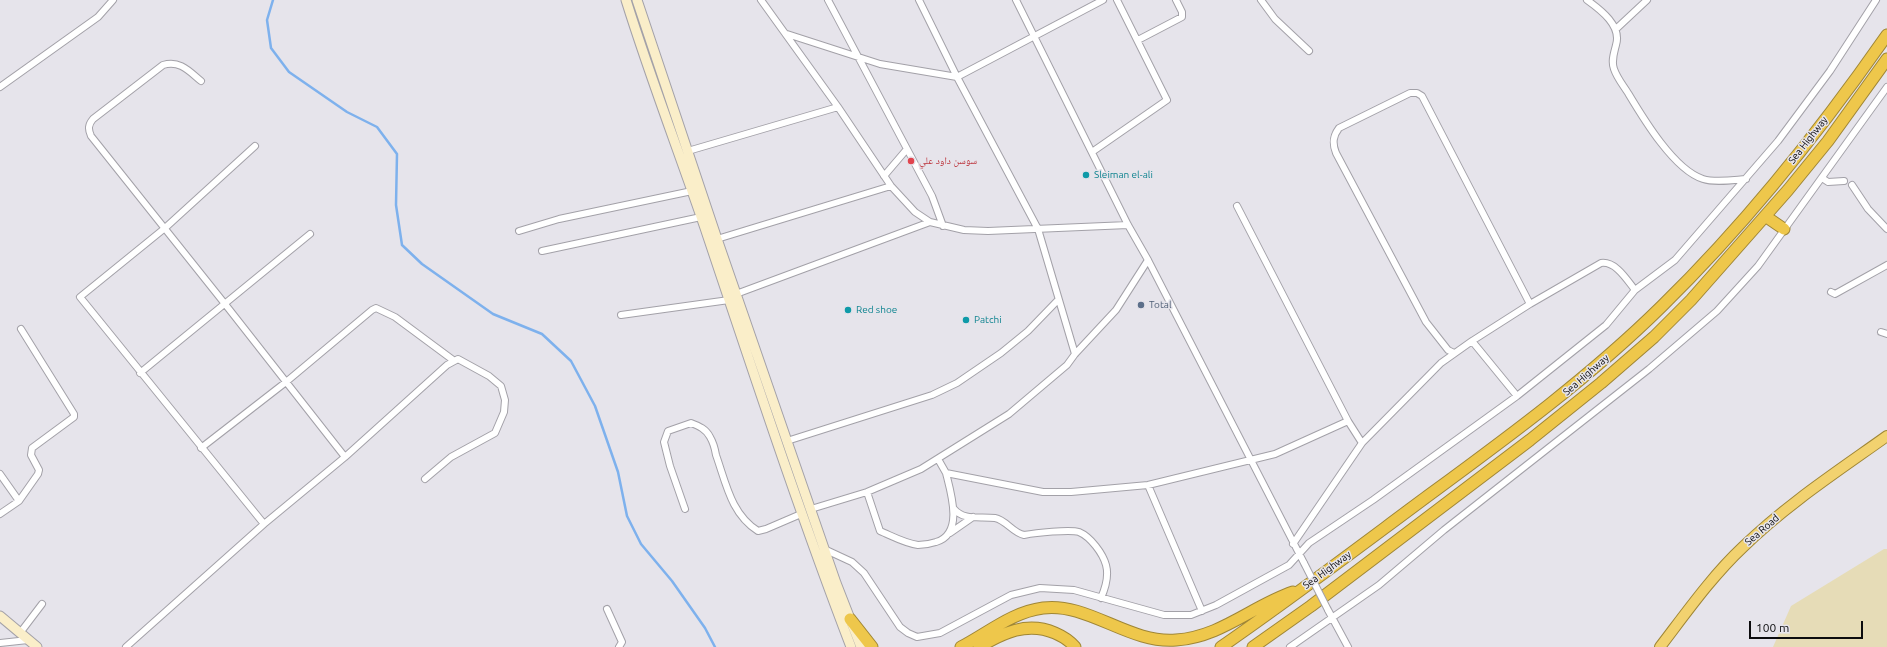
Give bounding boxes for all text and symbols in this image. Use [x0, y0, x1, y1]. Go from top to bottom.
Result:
street label: Sea Highway [1786, 114, 1830, 166]
place label: سوسن داود علي [919, 155, 977, 167]
marker: سوسن داود علي [906, 156, 916, 166]
place label: Sleiman el-ali [1094, 169, 1153, 181]
marker: Sleiman el-ali [1081, 170, 1091, 180]
place label: Total [1149, 299, 1172, 311]
marker: Total [1136, 300, 1146, 310]
place label: Red shoe [856, 304, 897, 316]
marker: Red shoe [843, 305, 853, 315]
place label: Patchi [974, 314, 1002, 326]
marker: Patchi [961, 315, 971, 325]
street label: Sea Highway [1561, 352, 1611, 398]
street label: Sea Road [1743, 512, 1781, 548]
street label: Sea Highway [1301, 548, 1353, 592]
scale bar [1751, 613, 1865, 639]
text: 100 m [1756, 621, 1789, 634]

